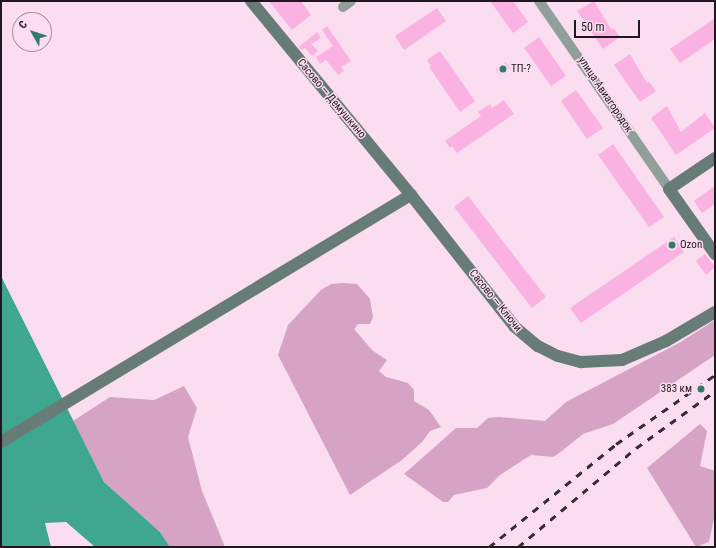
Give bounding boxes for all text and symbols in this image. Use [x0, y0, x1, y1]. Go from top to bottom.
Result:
north arrow [12, 12, 52, 52]
scale bar [576, 12, 642, 38]
text: С [16, 18, 30, 31]
text: 50 m [581, 20, 605, 34]
street label: улица Авиагородок [575, 55, 635, 135]
street label: Сасово — Демушкино [294, 57, 368, 141]
place label: ТП-? [511, 62, 531, 76]
marker: ТП-? [498, 64, 508, 74]
place label: Ozon [680, 238, 702, 252]
marker: Ozon [667, 240, 677, 250]
street label: Сасово — Ключи [466, 267, 524, 335]
place label: 383 км [661, 382, 692, 396]
marker: 383 км [695, 383, 707, 395]

